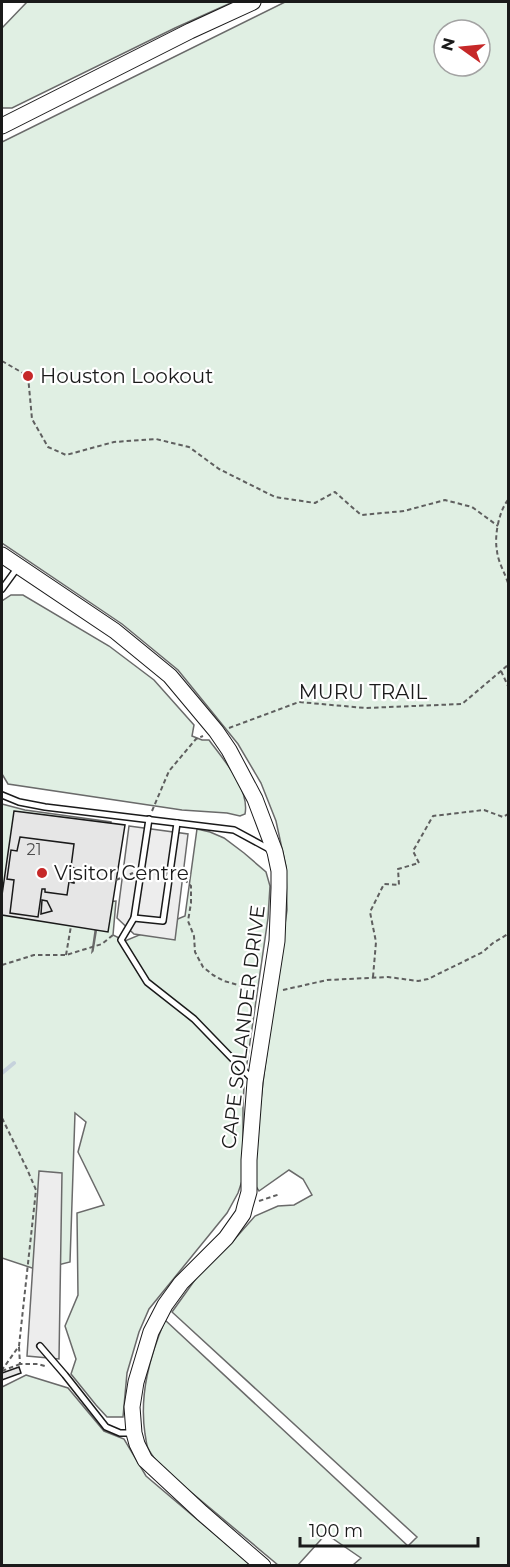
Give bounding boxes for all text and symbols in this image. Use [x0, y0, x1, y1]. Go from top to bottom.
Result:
north arrow [432, 18, 492, 78]
text: N [437, 36, 459, 53]
place label: Houston Lookout [40, 364, 213, 388]
marker: Houston Lookout [21, 369, 35, 383]
street label: MURU TRAIL [299, 680, 428, 704]
house number: 21 [27, 840, 41, 859]
place label: Visitor Centre [54, 861, 189, 885]
marker: Visitor Centre [35, 866, 49, 880]
street label: CAPE SOLANDER DRIVE [216, 904, 270, 1150]
scale bar [300, 1510, 478, 1548]
text: 100 m [309, 1520, 363, 1542]

